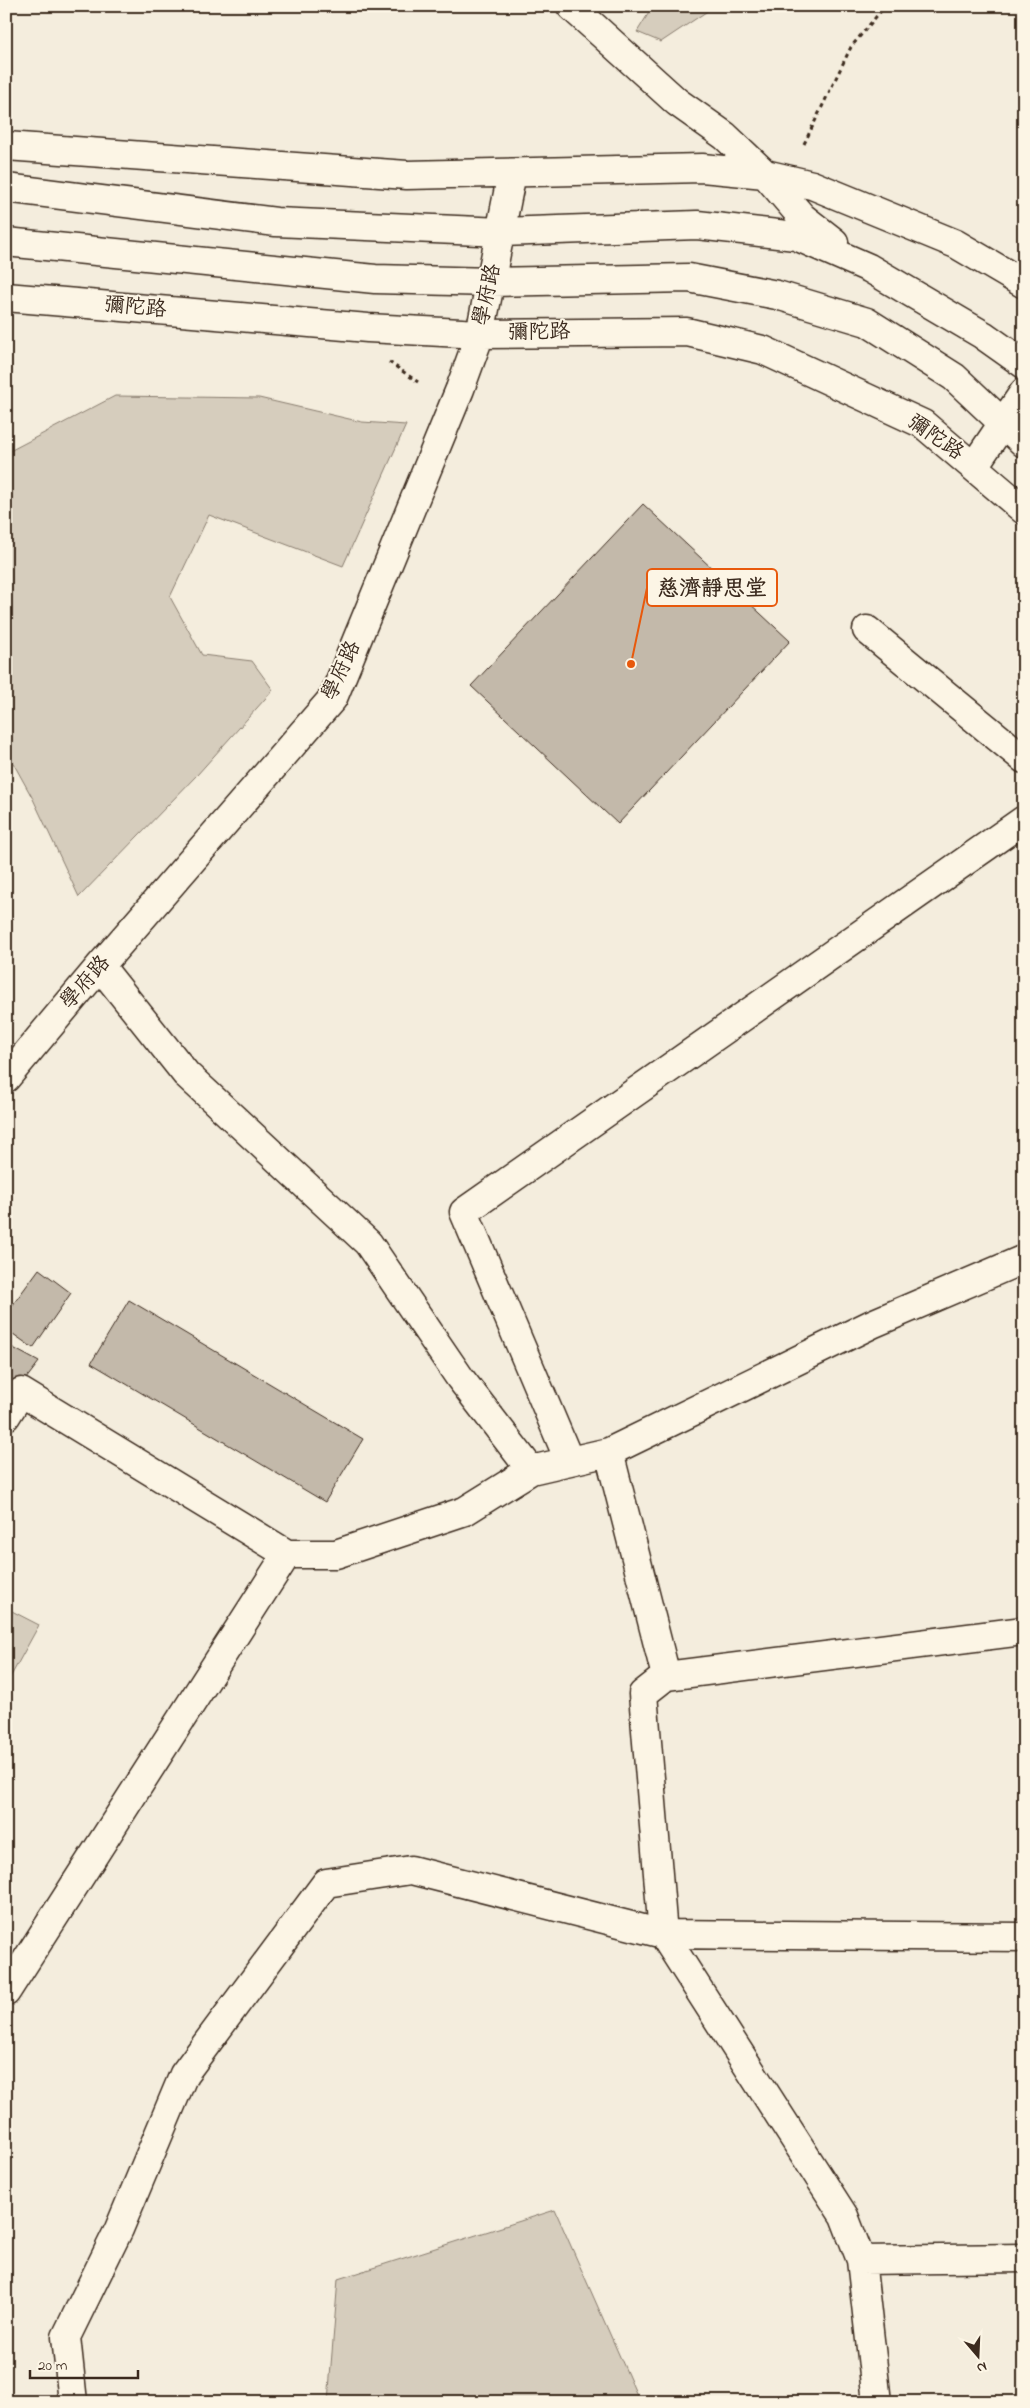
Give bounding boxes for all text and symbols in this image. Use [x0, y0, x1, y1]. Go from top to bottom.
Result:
street label: 學府路 [467, 261, 509, 329]
street label: 彌陀路 [102, 290, 168, 326]
street label: 彌陀路 [507, 317, 571, 349]
street label: 彌陀路 [901, 408, 969, 468]
callout: 慈濟靜思堂 [647, 569, 777, 606]
text: 慈濟靜思堂 [657, 574, 767, 606]
street label: 學府路 [315, 636, 369, 706]
street label: 學府路 [54, 949, 118, 1017]
north arrow [952, 2330, 1002, 2380]
scale bar [30, 2348, 138, 2380]
text: 20 m [38, 2355, 68, 2377]
text: N [974, 2355, 990, 2378]

